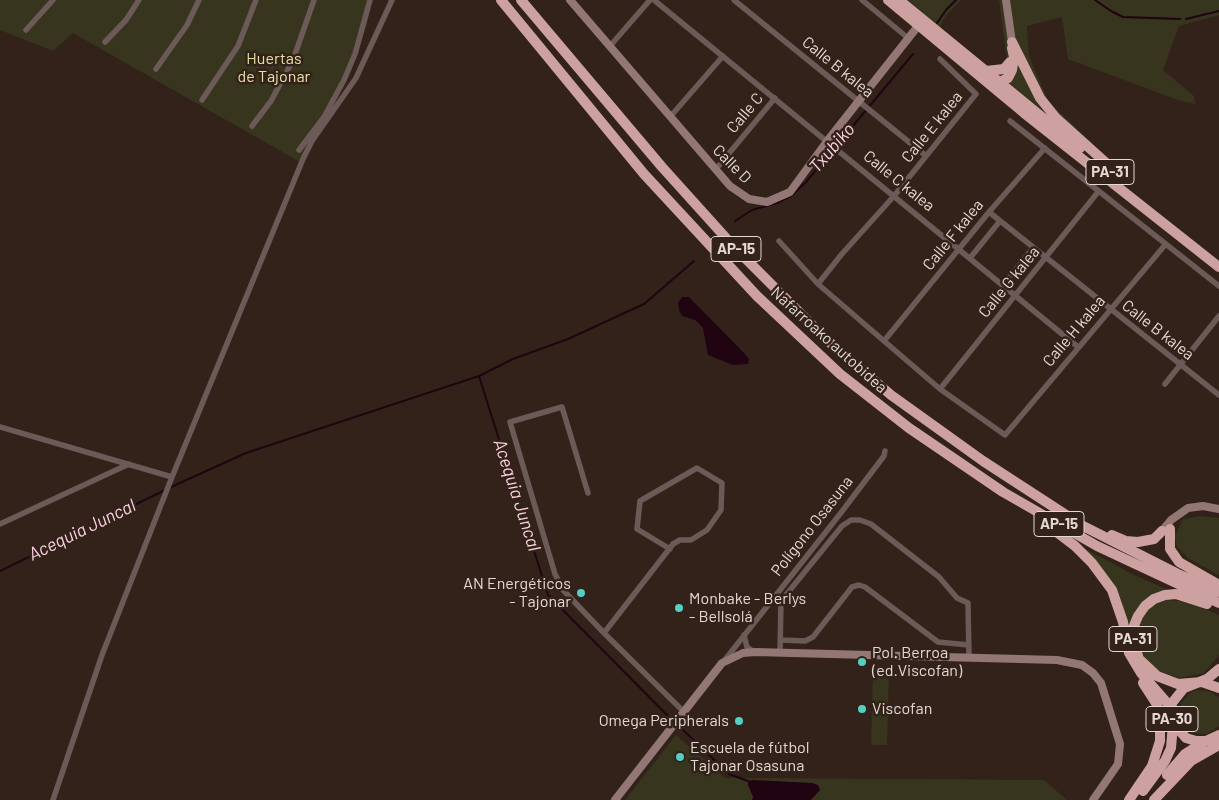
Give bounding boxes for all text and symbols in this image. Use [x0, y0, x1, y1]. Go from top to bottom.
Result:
street label: Calle B kalea [798, 32, 878, 102]
park label: Huertas de Tajonar [238, 49, 310, 87]
street label: Calle E kalea [897, 88, 967, 166]
street label: Calle C [723, 89, 767, 137]
water label: Txubiko [805, 119, 859, 177]
street label: Calle D [709, 141, 755, 187]
street label: Calle C kalea [859, 146, 939, 216]
road number: PA-31 [1086, 160, 1134, 184]
street label: Calle F kalea [919, 196, 987, 274]
road number: AP-15 [711, 236, 761, 262]
street label: Calle G kalea [974, 242, 1044, 322]
street label: Nafarroako autobidea [767, 283, 891, 397]
street label: Calle H kalea [1039, 292, 1109, 370]
street label: Calle B kalea [1118, 296, 1198, 364]
water label: Acequia Juncal [489, 436, 545, 554]
street label: Polígono Osasuna [767, 472, 857, 580]
water label: Acequia Juncal [25, 495, 139, 565]
road number: AP-15 [1034, 512, 1084, 536]
place label: AN Energéticos - Tajonar [463, 574, 571, 612]
marker: AN Energéticos - Tajonar [575, 587, 587, 599]
place label: Monbake - Berlys - Bellsolá [689, 589, 806, 627]
marker: Monbake - Berlys - Bellsolá [673, 602, 685, 614]
road number: PA-31 [1109, 626, 1157, 652]
place label: Pol. Berroa (ed.Viscofan) [872, 643, 962, 681]
marker: Pol. Berroa (ed.Viscofan) [856, 656, 868, 668]
place label: Viscofan [872, 699, 932, 719]
marker: Viscofan [856, 703, 868, 715]
road number: PA-30 [1146, 706, 1198, 732]
place label: Omega Peripherals [599, 711, 729, 731]
marker: Omega Peripherals [733, 715, 745, 727]
place label: Escuela de fútbol Tajonar Osasuna [690, 738, 809, 776]
marker: Escuela de fútbol Tajonar Osasuna [674, 751, 686, 763]

